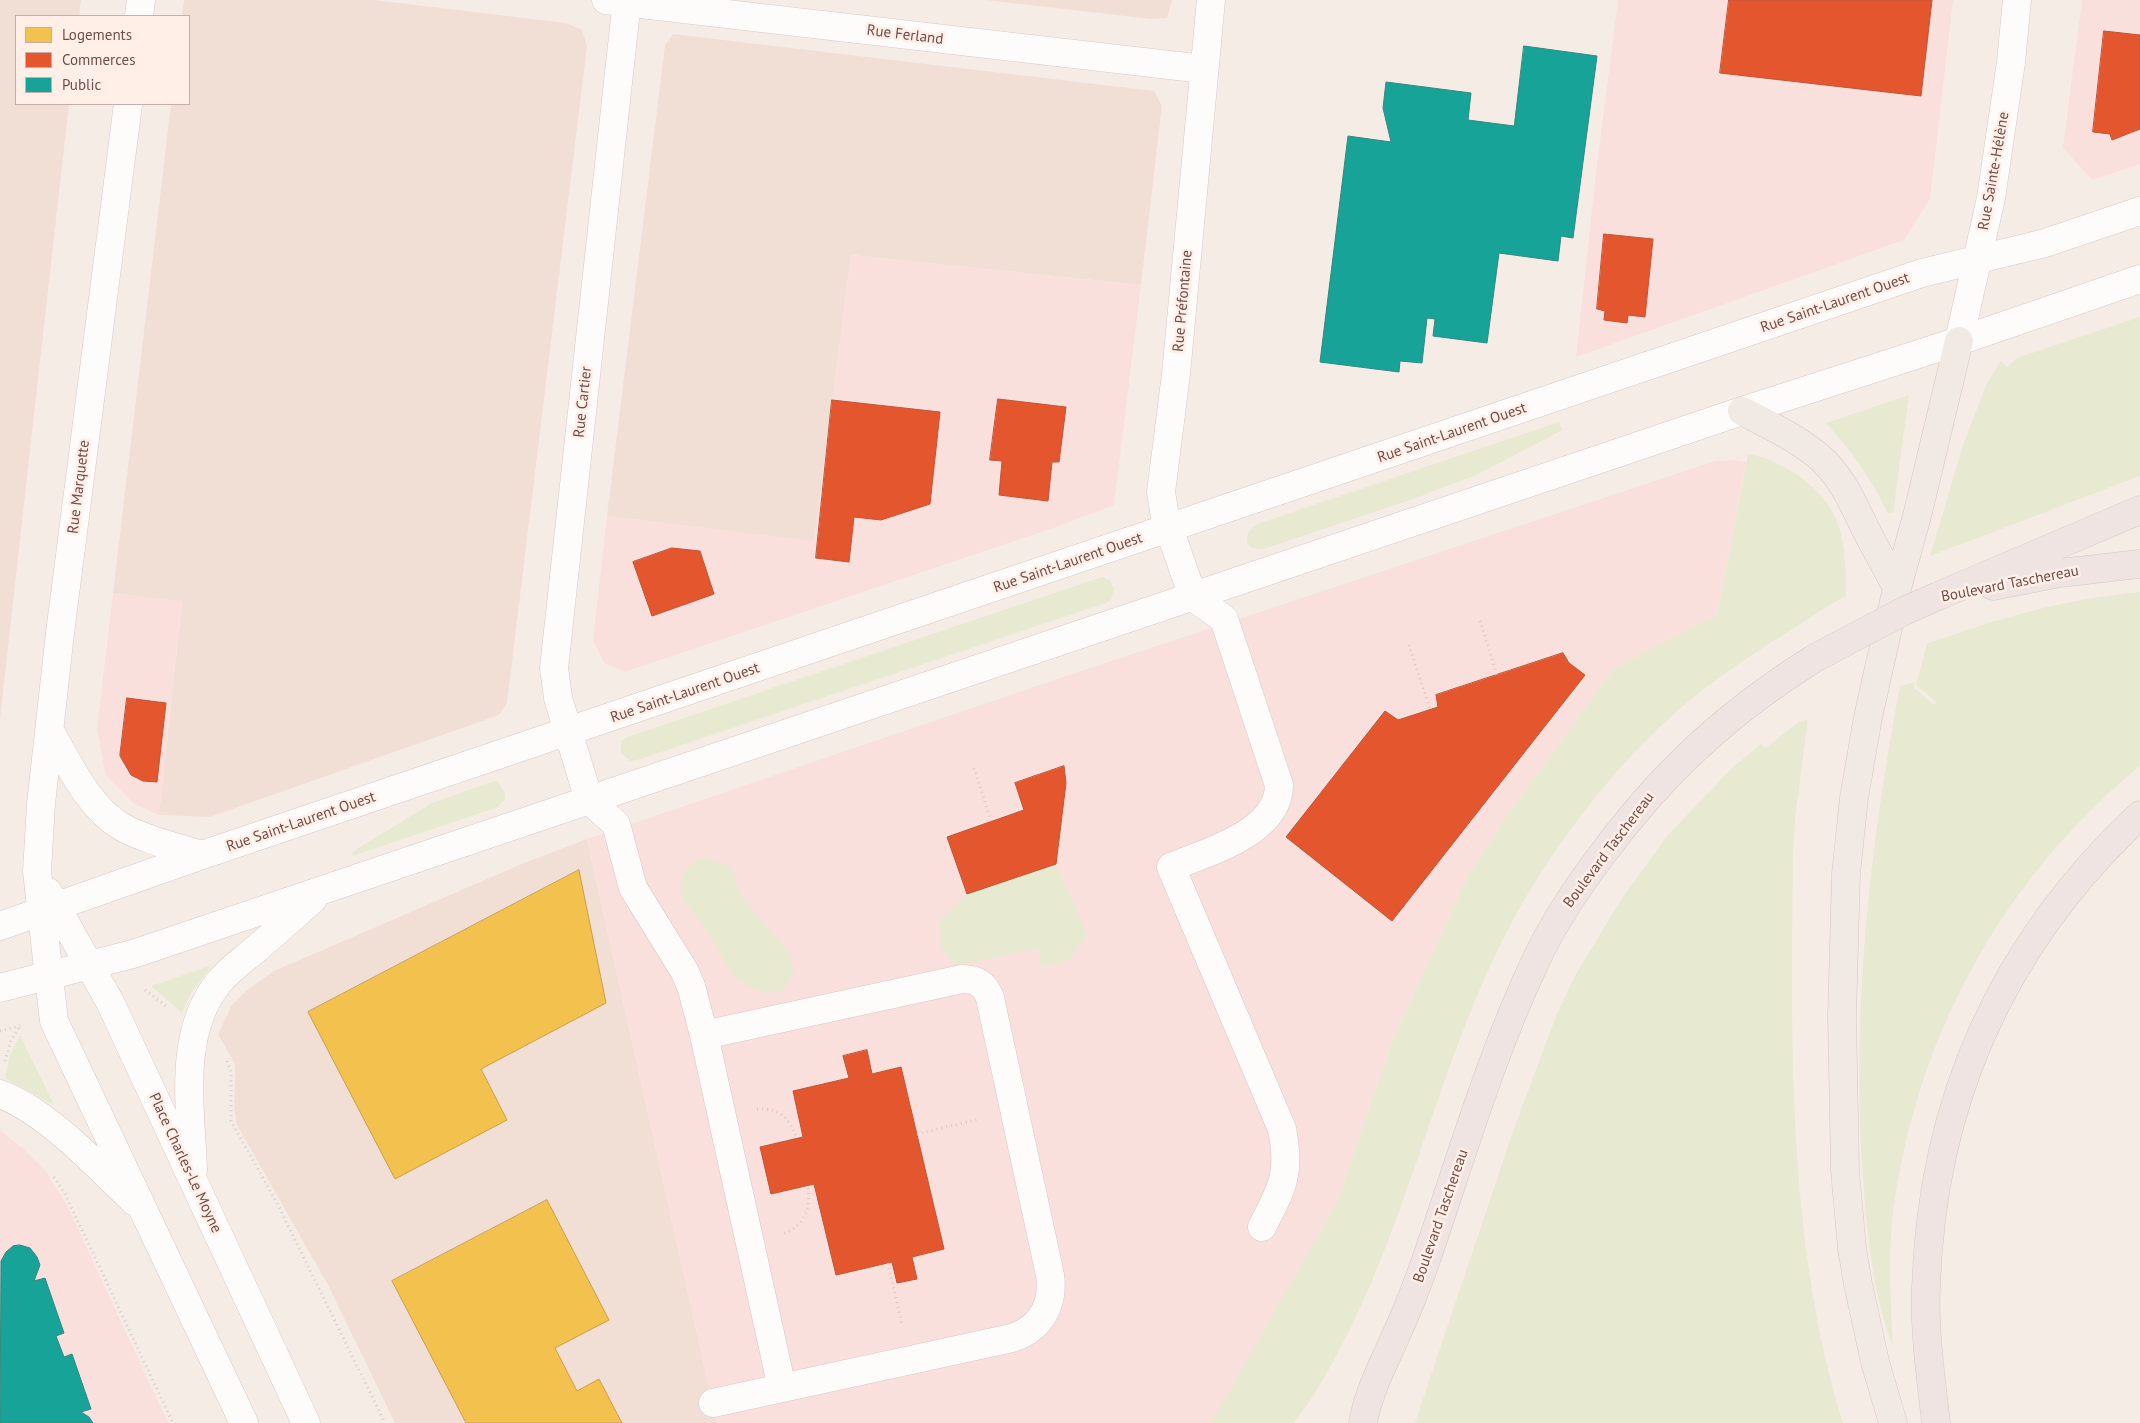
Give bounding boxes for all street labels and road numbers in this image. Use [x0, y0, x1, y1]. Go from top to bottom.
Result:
street label: Rue Ferland [866, 21, 944, 49]
street label: Rue Sainte-Hélène [1975, 111, 2013, 231]
street label: Rue Préfontaine [1170, 249, 1196, 353]
street label: Rue Saint-Laurent Ouest [1758, 269, 1912, 337]
street label: Rue Cartier [570, 365, 596, 439]
street label: Rue Saint-Laurent Ouest [1375, 399, 1529, 467]
street label: Rue Marquette [64, 439, 94, 535]
street label: Rue Saint-Laurent Ouest [991, 529, 1145, 597]
street label: Boulevard Taschereau [1940, 562, 2080, 606]
street label: Rue Saint-Laurent Ouest [608, 659, 762, 727]
street label: Rue Saint-Laurent Ouest [224, 788, 378, 856]
street label: Boulevard Taschereau [1560, 789, 1658, 911]
street label: Place Charles-Le Moyne [145, 1090, 225, 1236]
street label: Boulevard Taschereau [1410, 1147, 1472, 1285]

